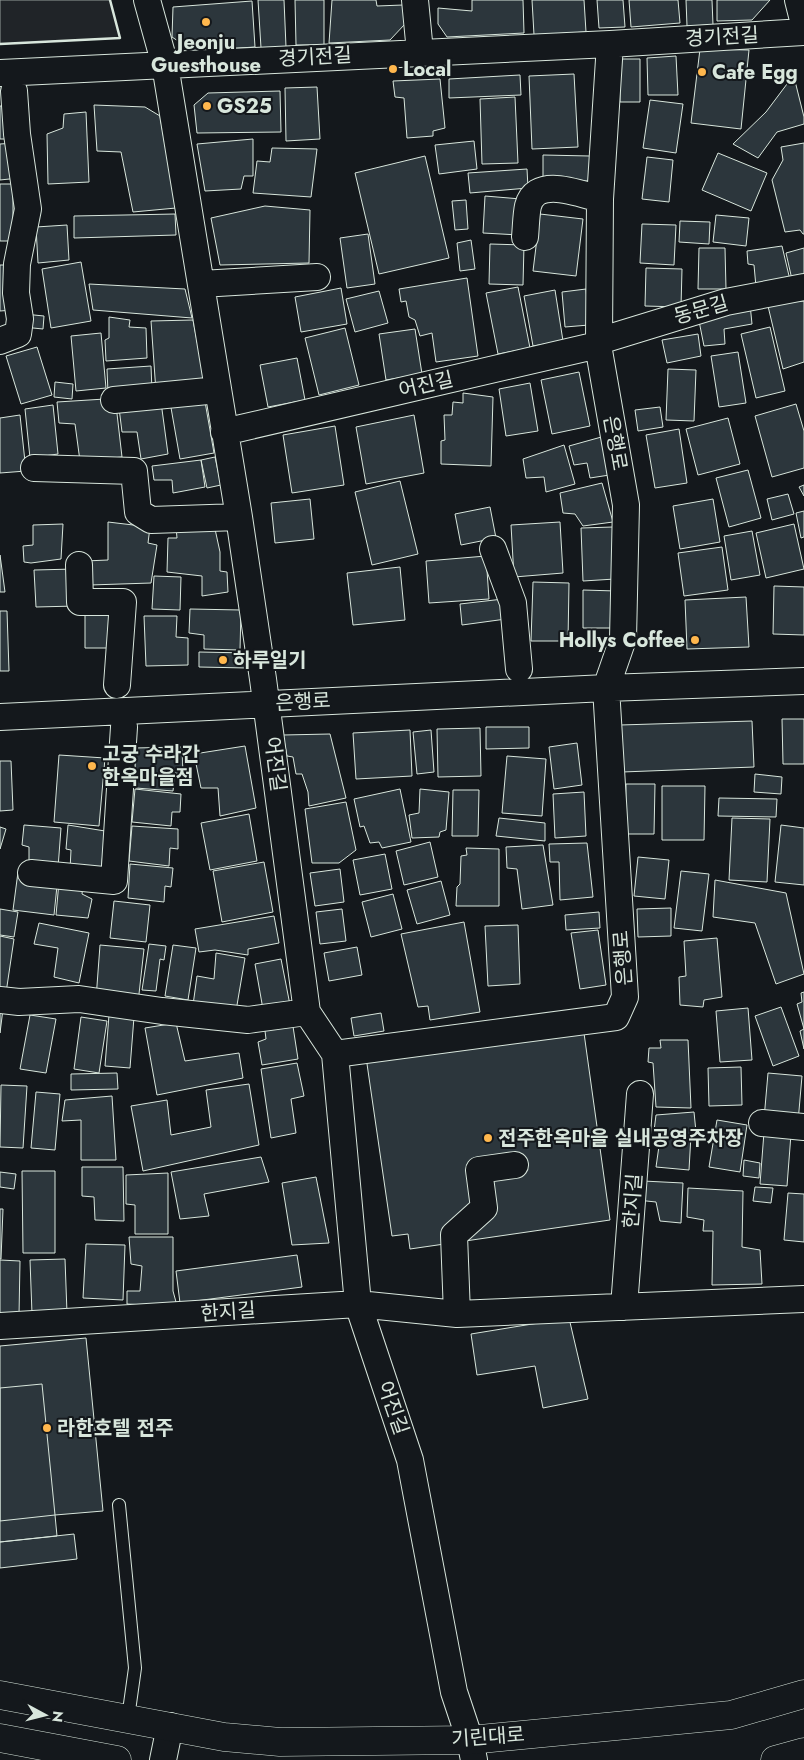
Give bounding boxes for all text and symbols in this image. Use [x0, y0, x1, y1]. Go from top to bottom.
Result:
marker: Jeonju Guesthouse [200, 16, 212, 28]
street label: 경기전길 [684, 21, 760, 53]
place label: Jeonju Guesthouse [151, 28, 261, 80]
street label: 경기전길 [277, 41, 353, 73]
place label: Local [403, 55, 451, 84]
place label: Cafe Egg [712, 58, 798, 87]
marker: Local [387, 63, 399, 75]
marker: Cafe Egg [696, 66, 708, 78]
place label: GS25 [217, 92, 272, 121]
marker: GS25 [201, 100, 213, 112]
street label: 동문길 [670, 288, 732, 332]
street label: 어진길 [396, 365, 456, 405]
street label: 은행로 [596, 413, 634, 473]
place label: Hollys Coffee [559, 626, 685, 655]
marker: Hollys Coffee [689, 634, 701, 646]
place label: 하루일기 [233, 646, 307, 675]
marker: 하루일기 [217, 654, 229, 666]
street label: 은행로 [275, 686, 331, 718]
street label: 어진길 [257, 735, 293, 793]
place label: 고궁 수라간 한옥마을점 [102, 740, 201, 792]
marker: 고궁 수라간 한옥마을점 [86, 760, 98, 772]
street label: 은행로 [607, 929, 639, 987]
place label: 전주한옥마을 실내공영주차장 [498, 1124, 743, 1153]
marker: 전주한옥마을 실내공영주차장 [482, 1132, 494, 1144]
street label: 한지길 [617, 1172, 649, 1230]
street label: 한지길 [199, 1296, 257, 1328]
street label: 어진길 [370, 1377, 416, 1439]
place label: 라한호텔 전주 [57, 1414, 173, 1443]
marker: 라한호텔 전주 [41, 1422, 53, 1434]
north arrow [20, 1690, 70, 1740]
text: N [47, 1710, 69, 1723]
street label: 기린대로 [450, 1720, 526, 1754]

